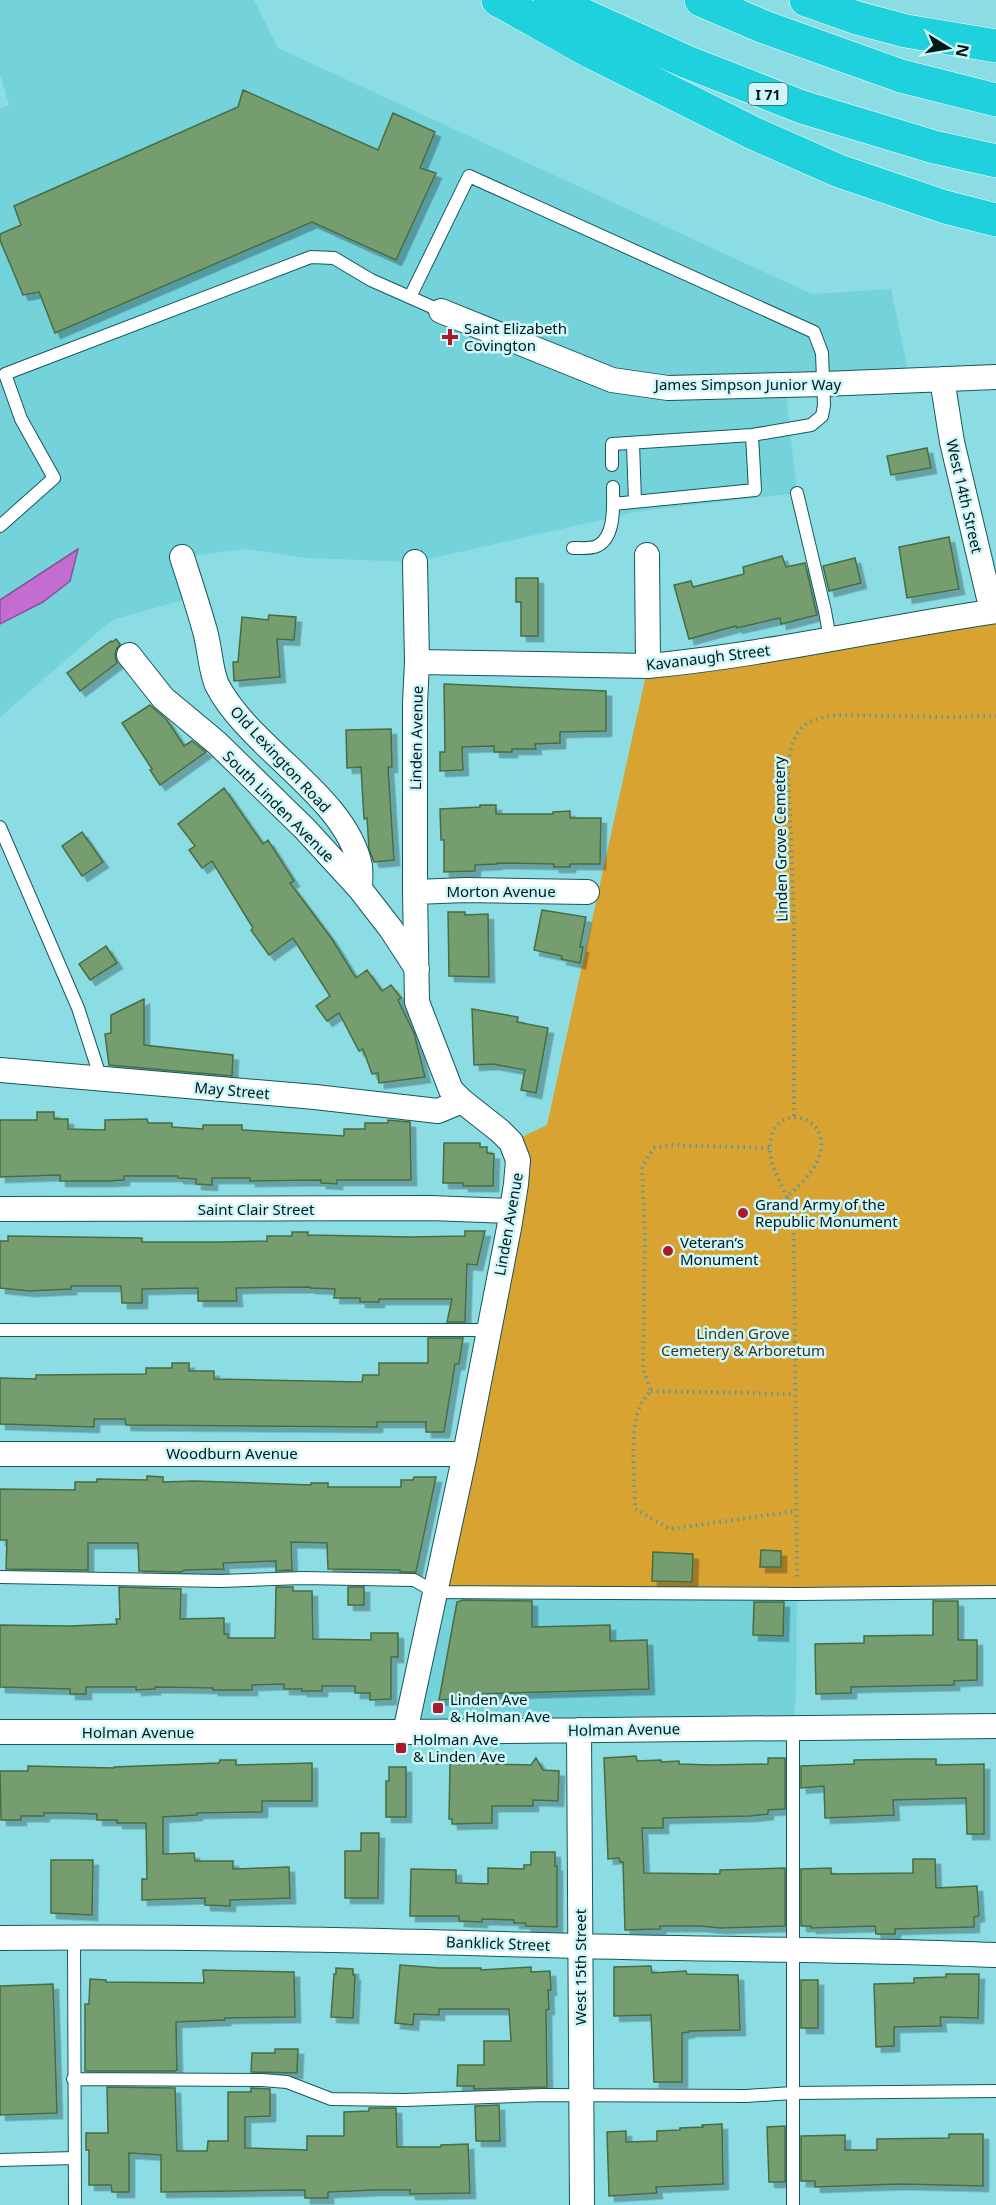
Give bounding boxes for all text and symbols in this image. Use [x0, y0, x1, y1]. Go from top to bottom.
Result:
north arrow [918, 18, 978, 78]
text: N [951, 42, 975, 59]
road number: I 71 [748, 83, 788, 105]
place label: Saint Elizabeth Covington [464, 318, 567, 355]
marker: Saint Elizabeth Covington [441, 328, 459, 346]
street label: James Simpson Junior Way [653, 374, 841, 394]
street label: West 14th Street [942, 437, 988, 555]
street label: Kavanaugh Street [645, 639, 772, 675]
street label: Linden Avenue [405, 686, 427, 790]
street label: Old Lexington Road [226, 701, 336, 817]
street label: South Linden Avenue [219, 746, 339, 866]
street label: Linden Grove Cemetery [769, 756, 791, 922]
street label: Morton Avenue [446, 881, 556, 901]
street label: May Street [194, 1077, 271, 1103]
street label: Linden Avenue [489, 1171, 527, 1277]
place label: Grand Army of the Republic Monument [755, 1194, 898, 1231]
street label: Saint Clair Street [198, 1199, 315, 1219]
marker: Grand Army of the Republic Monument [736, 1206, 750, 1220]
place label: Veteran’s Monument [680, 1232, 759, 1269]
marker: Veteran’s Monument [661, 1244, 675, 1258]
park label: Linden Grove Cemetery & Arboretum [661, 1323, 825, 1360]
street label: Woodburn Avenue [166, 1443, 298, 1463]
place label: Linden Ave & Holman Ave [450, 1689, 550, 1726]
marker: Linden Ave & Holman Ave [431, 1701, 445, 1715]
street label: Holman Avenue [568, 1718, 680, 1740]
street label: Holman Avenue [82, 1722, 194, 1742]
place label: Holman Ave & Linden Ave [413, 1729, 505, 1766]
marker: Holman Ave & Linden Ave [394, 1741, 408, 1755]
street label: West 15th Street [570, 1908, 590, 2025]
street label: Banklick Street [446, 1931, 551, 1955]

